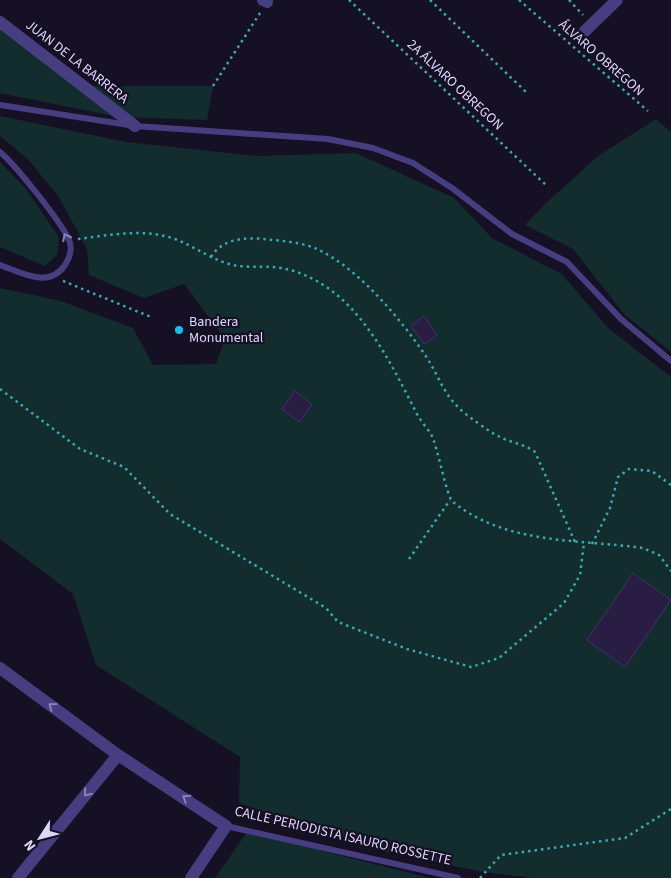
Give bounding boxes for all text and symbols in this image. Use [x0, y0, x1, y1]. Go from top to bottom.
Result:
street label: JUAN DE LA BARRERA [21, 15, 133, 109]
street label: ÁLVARO OBREGON [554, 15, 648, 101]
street label: 2A ÁLVARO OBREGON [402, 35, 508, 135]
one-way arrow [62, 234, 72, 243]
place label: Bandera Monumental [189, 312, 264, 348]
marker: Bandera Monumental [173, 324, 185, 336]
one-way arrow [49, 704, 58, 712]
one-way arrow [85, 787, 93, 796]
one-way arrow [183, 795, 192, 804]
street label: CALLE PERIODISTA ISAURO ROSSETTE [233, 801, 453, 871]
north arrow [15, 813, 65, 863]
text: N [19, 835, 41, 855]

